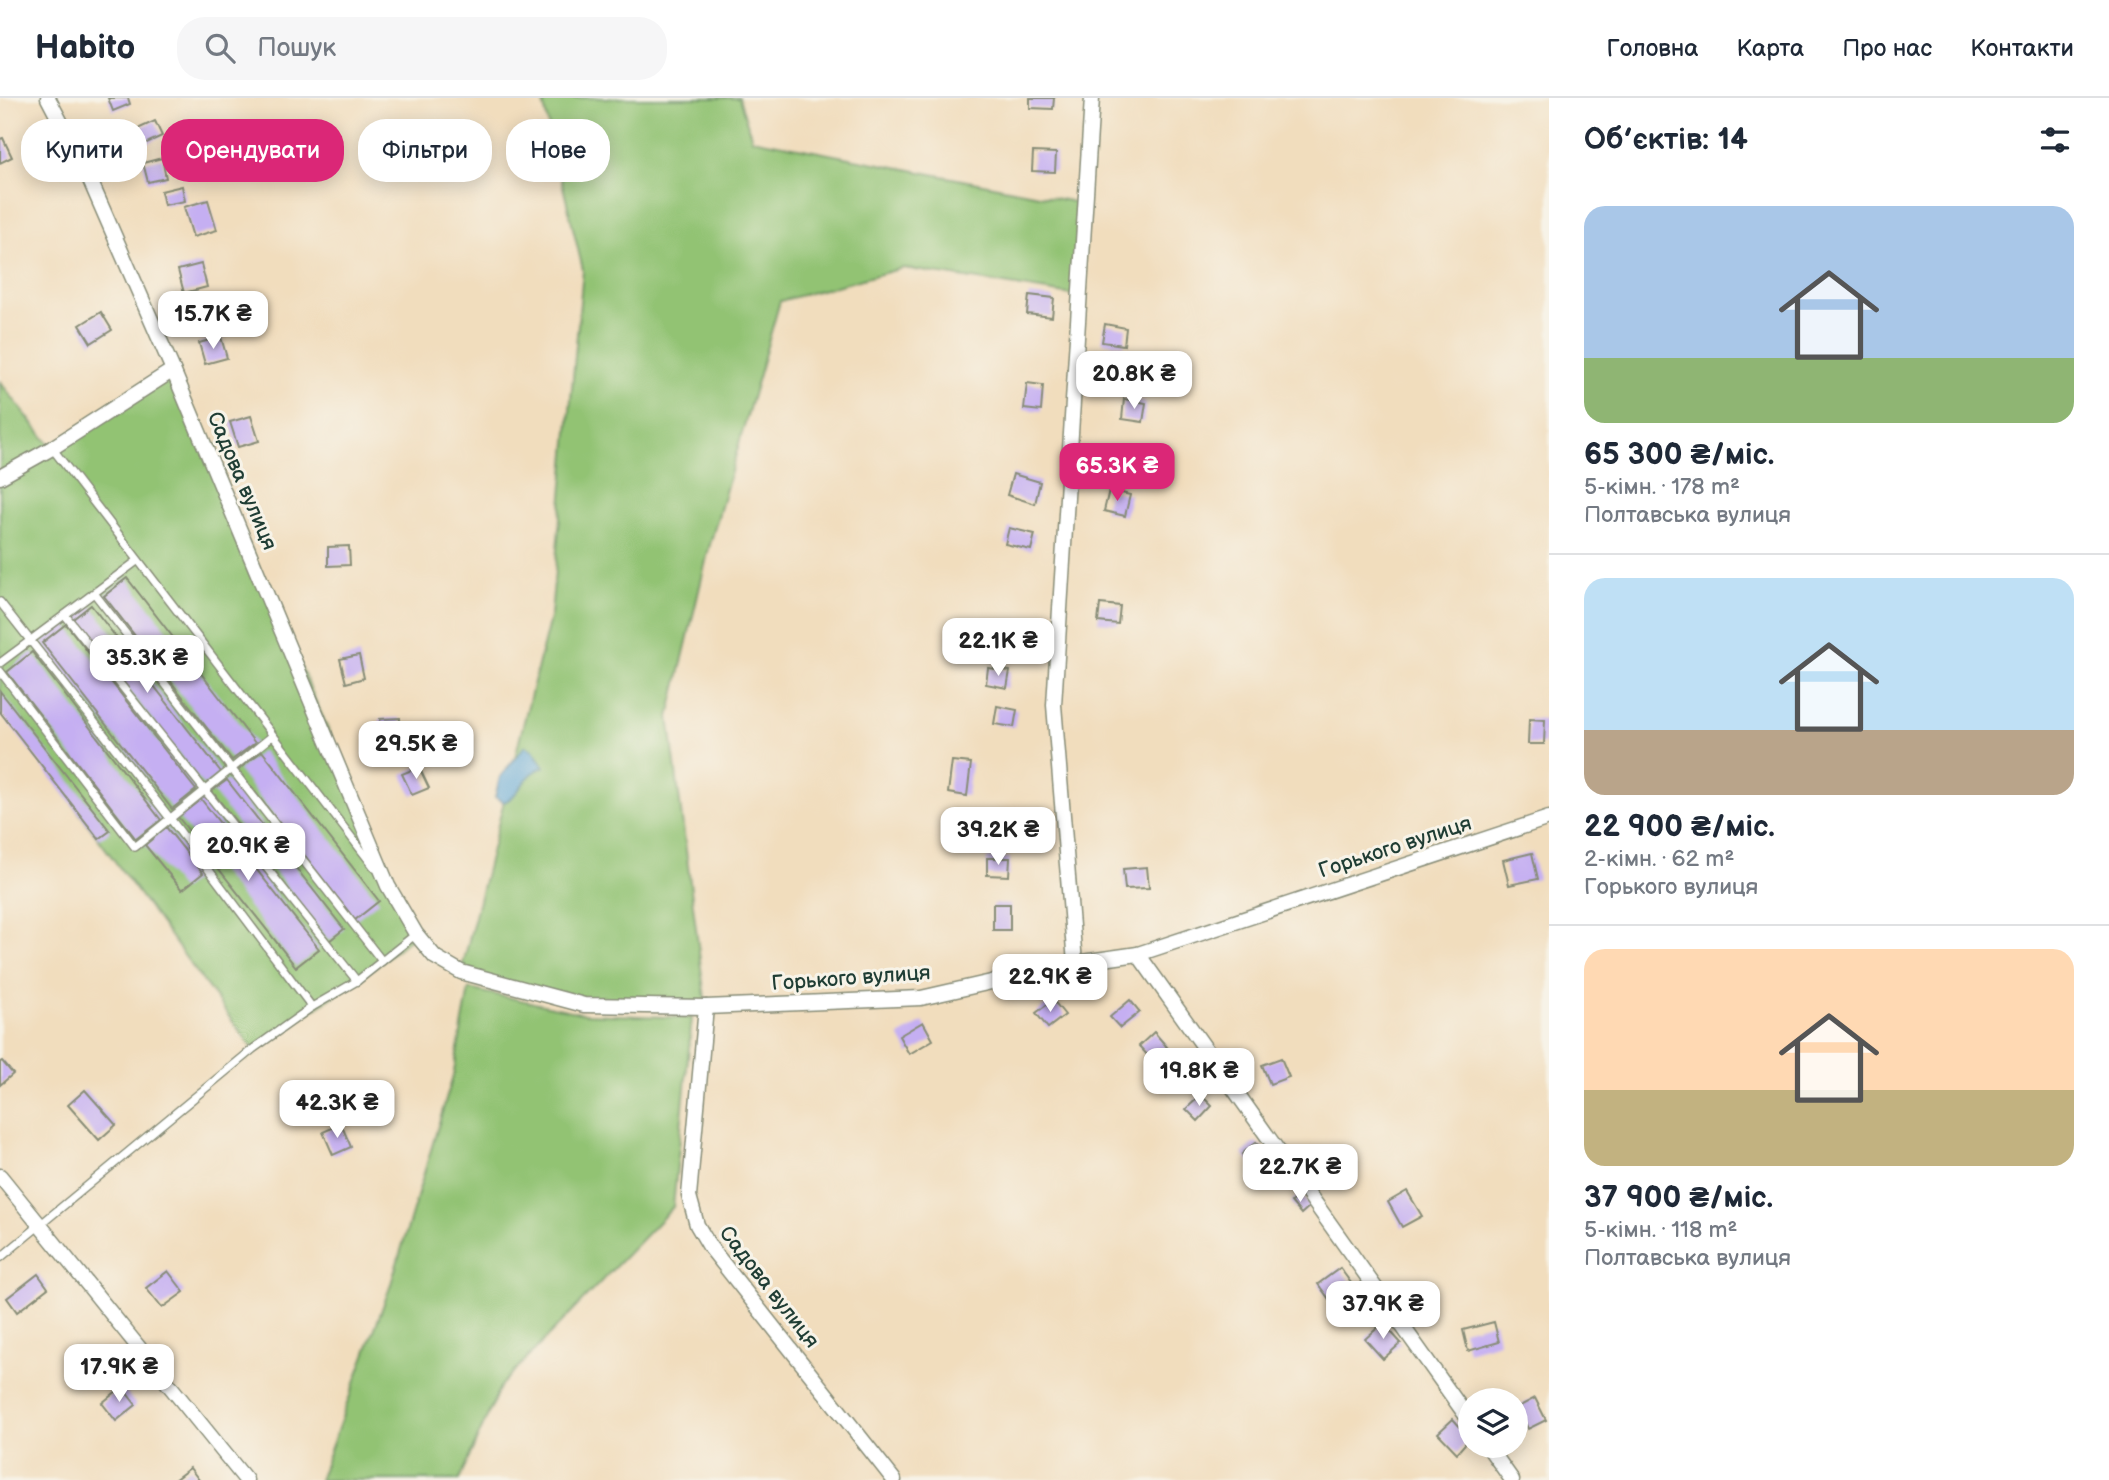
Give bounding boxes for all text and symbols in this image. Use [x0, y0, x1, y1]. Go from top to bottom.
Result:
search box [177, 17, 667, 80]
text: Habito [35, 28, 135, 68]
icon: search [201, 29, 239, 67]
text: Пошук [257, 33, 336, 64]
text: Головна [1607, 34, 1699, 63]
text: Карта [1737, 34, 1804, 63]
text: Про нас [1842, 34, 1932, 63]
text: Контакти [1970, 34, 2074, 63]
chip: Купити [21, 119, 147, 182]
chip: Орендувати [161, 119, 344, 182]
chip: Фільтри [358, 119, 492, 182]
chip: Нове [506, 119, 610, 182]
icon: filters [2036, 121, 2074, 159]
text: Об’єктів: 14 [1584, 122, 1748, 158]
icon: home [1766, 252, 1892, 378]
pin: 15.7K ₴ [148, 292, 278, 351]
text: 15.7K ₴ [174, 300, 252, 328]
pin: 20.8K ₴ [1069, 352, 1199, 411]
text: 20.8K ₴ [1092, 360, 1176, 388]
street label: Садова вулиця [202, 408, 282, 554]
text: 65 300 ₴/міс. [1584, 437, 1774, 473]
pin: 65.3K ₴ [1052, 444, 1182, 503]
text: 65.3K ₴ [1076, 452, 1158, 480]
text: 5-кімн. · 178 m² [1584, 473, 1740, 501]
text: Полтавська вулиця [1584, 501, 1791, 529]
pin: 22.1K ₴ [933, 618, 1063, 678]
icon: home [1766, 624, 1892, 750]
text: 22.1K ₴ [958, 627, 1038, 655]
pin: 35.3K ₴ [82, 636, 212, 695]
text: 35.3K ₴ [106, 644, 188, 672]
pin: 29.5K ₴ [351, 722, 481, 781]
text: 29.5K ₴ [375, 730, 457, 758]
pin: 39.2K ₴ [933, 808, 1063, 867]
text: 22 900 ₴/міс. [1584, 809, 1775, 845]
street label: Горького вулиця [1315, 811, 1475, 883]
text: 39.2K ₴ [957, 816, 1039, 844]
pin: 20.9K ₴ [183, 824, 313, 883]
text: 20.9K ₴ [206, 832, 290, 860]
text: 2-кімн. · 62 m² [1584, 845, 1734, 873]
text: Горького вулиця [1584, 873, 1758, 901]
pin: 22.9K ₴ [985, 954, 1115, 1014]
street label: Горького вулиця [771, 960, 931, 996]
text: 22.9K ₴ [1008, 963, 1092, 991]
icon: home [1766, 995, 1892, 1121]
pin: 19.8K ₴ [1134, 1048, 1264, 1108]
text: 19.8K ₴ [1159, 1057, 1239, 1085]
pin: 42.3K ₴ [272, 1080, 402, 1140]
text: 42.3K ₴ [295, 1089, 379, 1117]
pin: 22.7K ₴ [1235, 1144, 1365, 1204]
text: 22.7K ₴ [1259, 1153, 1341, 1181]
text: 37 900 ₴/міс. [1584, 1180, 1773, 1216]
text: 5-кімн. · 118 m² [1584, 1216, 1738, 1244]
street label: Садова вулиця [714, 1221, 824, 1353]
text: Полтавська вулиця [1584, 1244, 1791, 1272]
pin: 37.9K ₴ [1318, 1282, 1448, 1341]
text: 37.9K ₴ [1342, 1290, 1424, 1318]
pin: 17.9K ₴ [54, 1344, 184, 1404]
text: 17.9K ₴ [80, 1353, 158, 1381]
map controls [1458, 1388, 1528, 1458]
button: layers [1458, 1388, 1528, 1458]

